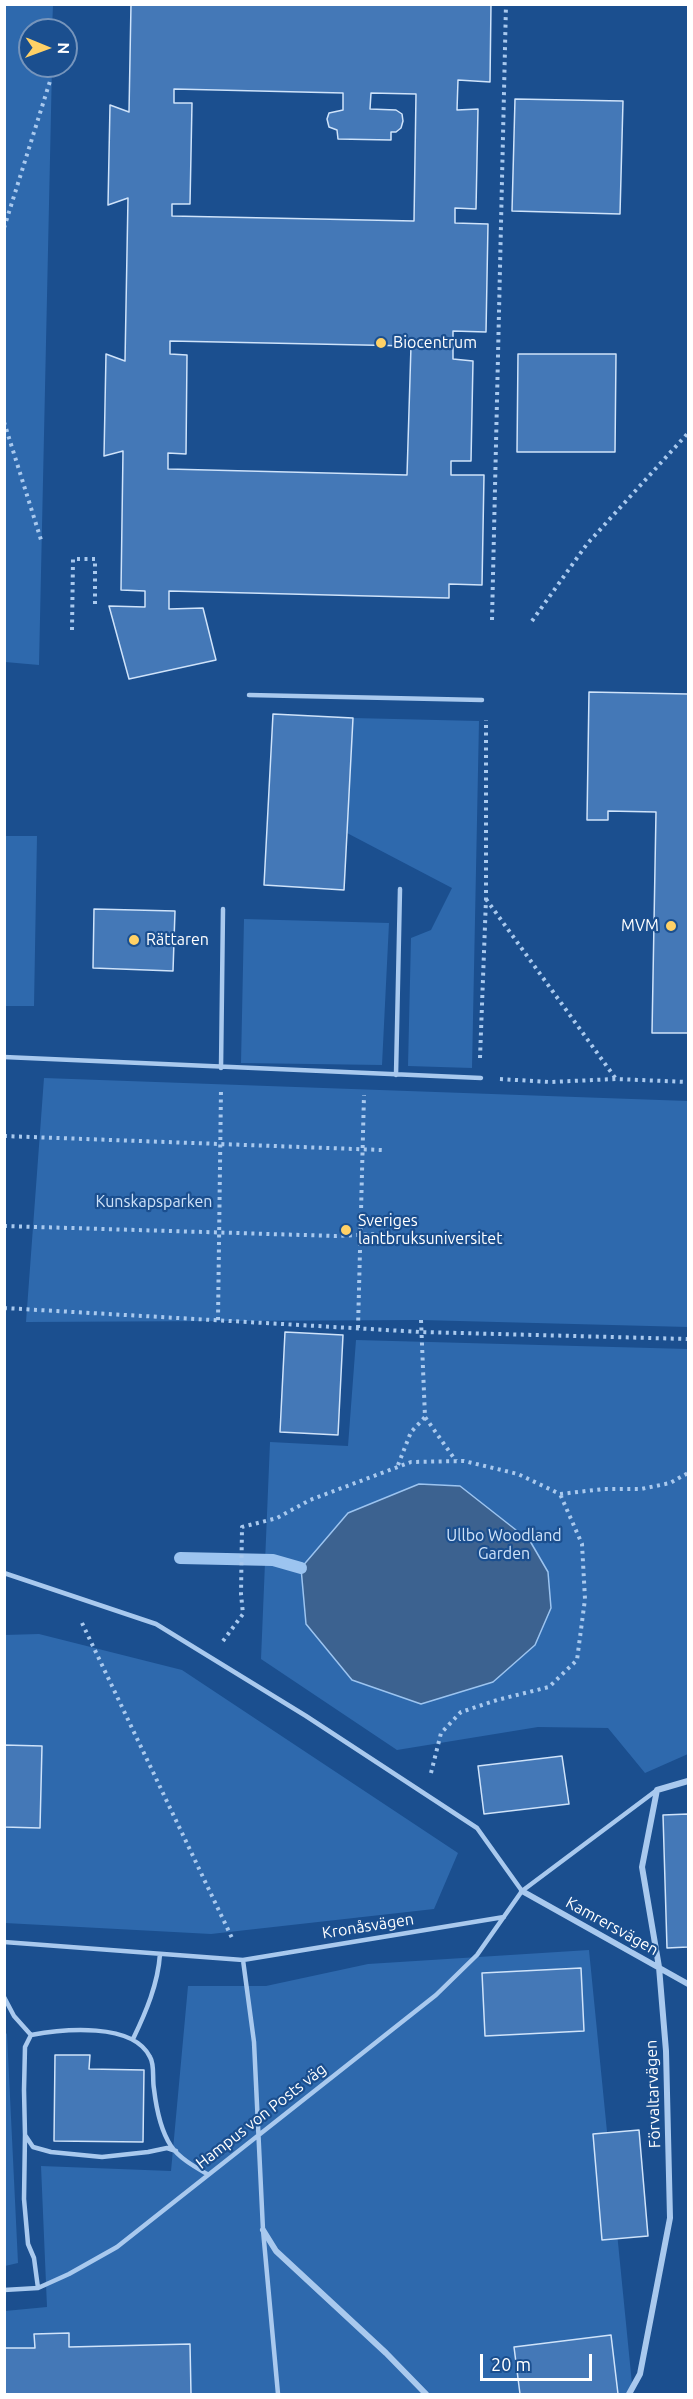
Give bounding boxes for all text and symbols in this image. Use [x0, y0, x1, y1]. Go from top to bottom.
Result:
north arrow [18, 18, 78, 78]
text: N [55, 42, 73, 54]
place label: Biocentrum [393, 333, 477, 353]
marker: Biocentrum [374, 336, 388, 350]
place label: MVM [621, 916, 659, 936]
marker: MVM [664, 919, 678, 933]
place label: Rättaren [146, 930, 209, 950]
marker: Rättaren [127, 933, 141, 947]
park label: Kunskapsparken [96, 1192, 212, 1212]
place label: Sveriges lantbruksuniversitet [358, 1211, 502, 1249]
marker: Sveriges lantbruksuniversitet [339, 1223, 353, 1237]
park label: Ullbo Woodland Garden [446, 1526, 562, 1564]
street label: Kamrersvägen [562, 1893, 662, 1959]
street label: Kronåsvägen [321, 1909, 415, 1943]
street label: Förvaltarvägen [642, 2039, 664, 2149]
street label: Hampus von Posts väg [192, 2059, 330, 2173]
scale bar [483, 2342, 596, 2380]
text: 20 m [491, 2354, 531, 2374]

